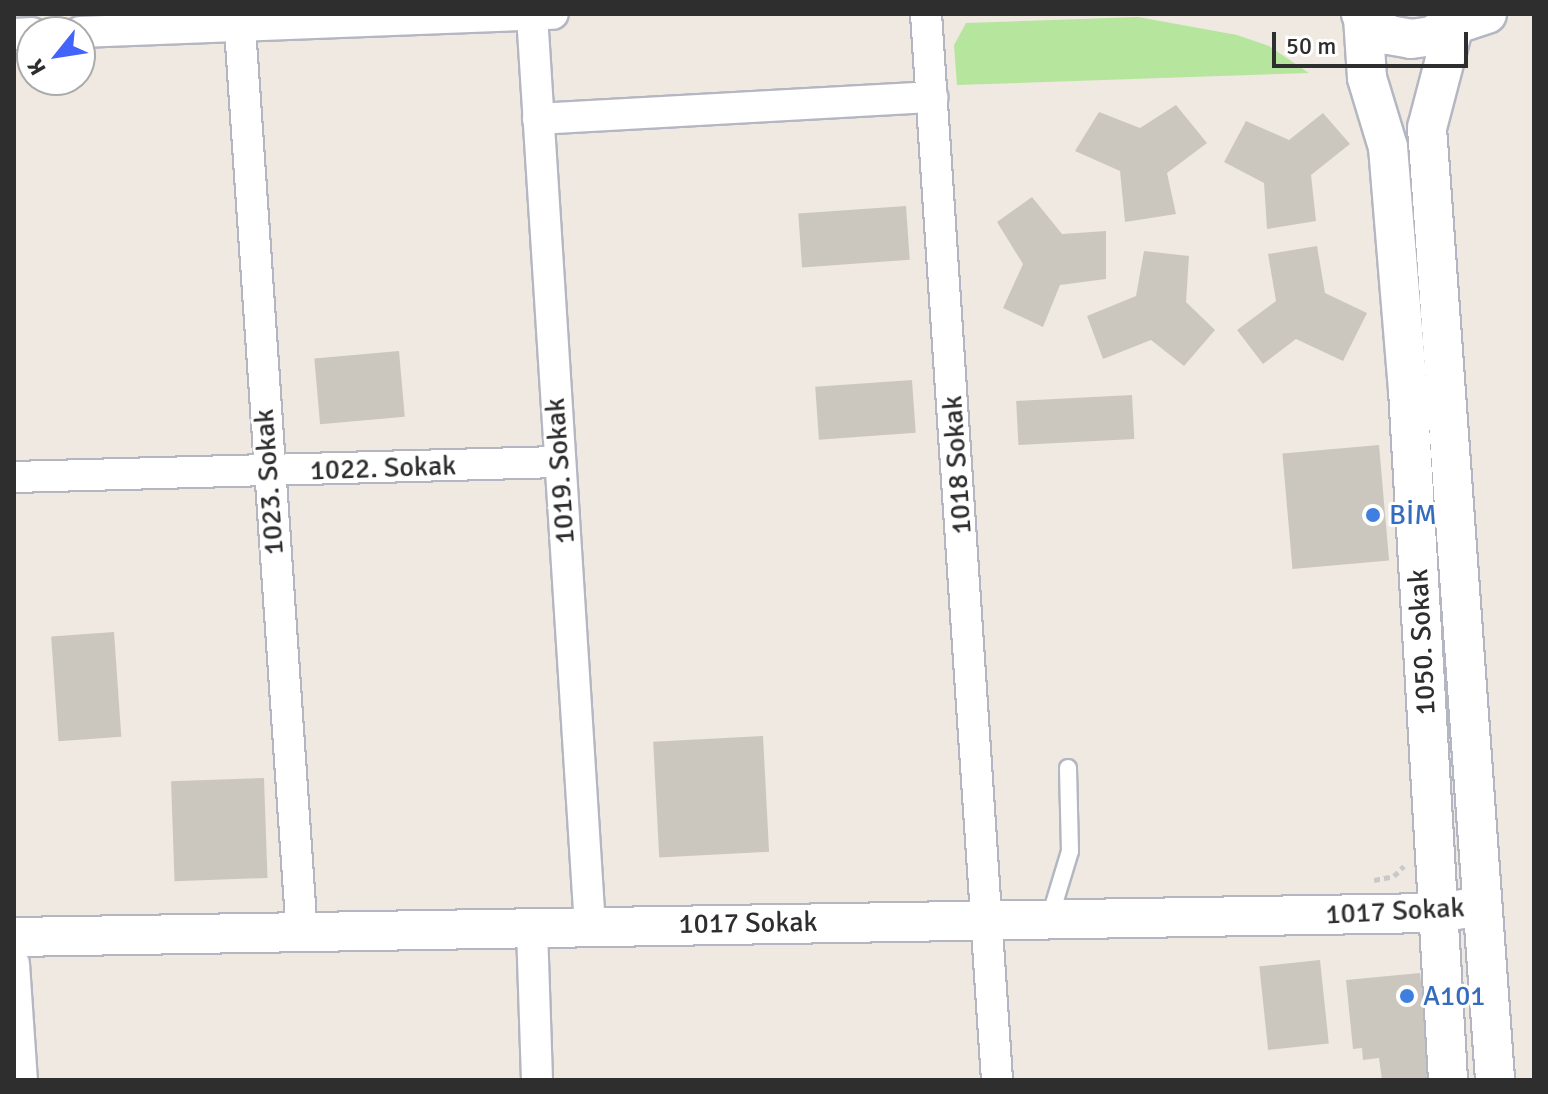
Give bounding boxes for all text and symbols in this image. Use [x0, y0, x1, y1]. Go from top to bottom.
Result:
north arrow [16, 16, 96, 96]
scale bar [1276, 16, 1472, 66]
text: 50 m [1286, 31, 1336, 61]
text: K [21, 55, 52, 80]
street label: 1018 Sokak [935, 394, 979, 536]
street label: 1019. Sokak [538, 397, 582, 545]
street label: 1023. Sokak [247, 408, 291, 556]
street label: 1022. Sokak [309, 449, 457, 487]
place label: BİM [1389, 498, 1437, 532]
marker: BİM [1364, 506, 1382, 524]
street label: 1050. Sokak [1401, 568, 1443, 716]
street label: 1017 Sokak [1325, 891, 1465, 931]
street label: 1017 Sokak [678, 905, 818, 941]
place label: A101 [1423, 979, 1485, 1013]
marker: A101 [1398, 987, 1416, 1005]

